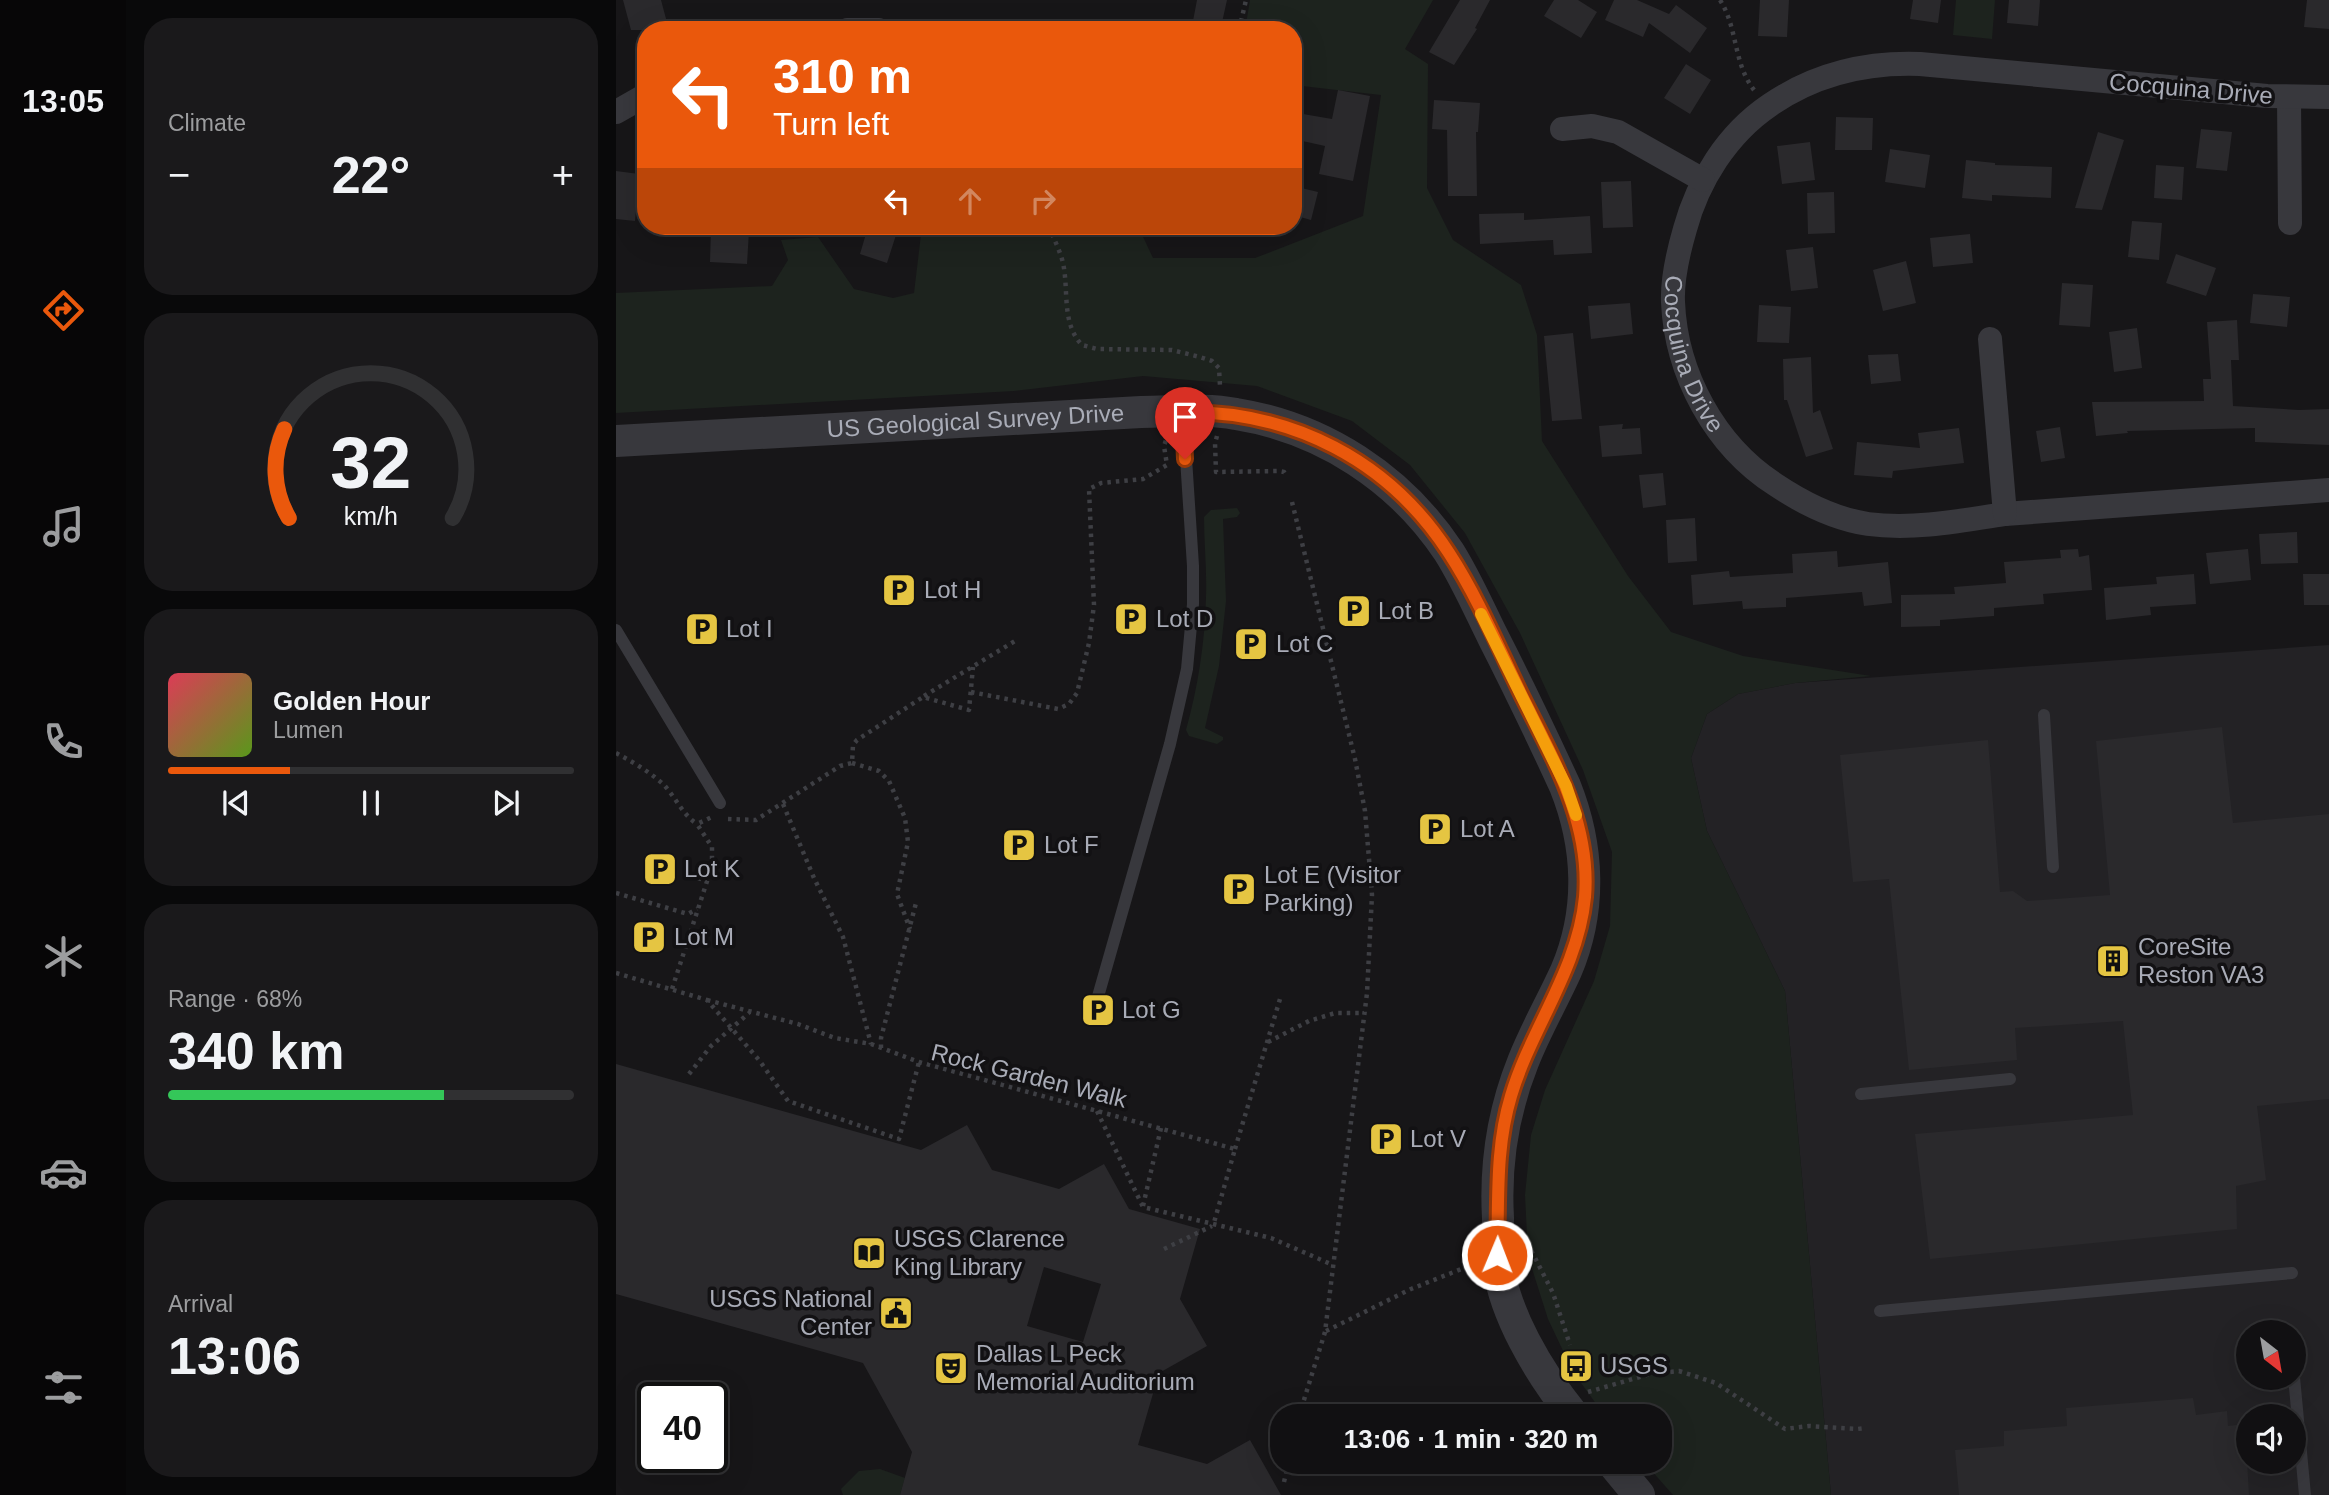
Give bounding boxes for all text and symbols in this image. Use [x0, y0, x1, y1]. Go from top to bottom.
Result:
icon: left [658, 49, 749, 140]
text: 310 m [773, 49, 912, 103]
street label: Cocquina Drive [2108, 68, 2274, 109]
text: 13:05 [22, 83, 104, 119]
text: Turn left [773, 106, 889, 142]
text: Climate [168, 110, 246, 136]
text: 22° [332, 146, 410, 204]
text: − [168, 154, 190, 196]
text: + [552, 154, 574, 196]
icon: left [878, 182, 916, 220]
icon: ahead [951, 182, 989, 220]
icon: right [1024, 182, 1062, 220]
street label: Cocquina Drive [1660, 274, 1730, 437]
icon: directions [39, 286, 88, 335]
pin [1155, 387, 1215, 459]
icon: arrive [1166, 398, 1204, 436]
street label: US Geological Survey Drive [826, 399, 1125, 442]
text: 32 [331, 423, 411, 504]
icon: music [39, 502, 88, 551]
text: km/h [344, 502, 398, 530]
parking icon: Lot H [880, 571, 918, 609]
place label: Lot H [924, 576, 981, 603]
parking icon: Lot B [1335, 592, 1373, 630]
place label: Lot B [1378, 597, 1434, 624]
parking icon: Lot D [1112, 600, 1150, 638]
place label: Lot D [1156, 605, 1213, 632]
parking icon: Lot I [683, 610, 721, 648]
place label: Lot I [726, 615, 773, 642]
parking icon: Lot C [1232, 625, 1270, 663]
place label: Lot C [1276, 630, 1333, 657]
text: Golden Hour [273, 686, 430, 716]
icon: phone [39, 717, 88, 766]
text: Lumen [273, 717, 343, 743]
icon: previous [217, 784, 255, 822]
icon: pause [352, 784, 390, 822]
icon: next [487, 784, 525, 822]
parking icon: Lot A [1416, 810, 1454, 848]
place label: Lot A [1460, 815, 1515, 842]
parking icon: Lot F [1000, 826, 1038, 864]
place label: Lot F [1044, 831, 1099, 858]
parking icon: Lot K [641, 850, 679, 888]
place label: Lot K [684, 855, 740, 882]
place label: Lot E (Visitor Parking) [1264, 861, 1401, 916]
parking icon: Lot E (Visitor Parking) [1220, 870, 1258, 908]
parking icon: Lot M [630, 918, 668, 956]
place label: Lot M [674, 923, 734, 950]
icon: climate [39, 932, 88, 981]
place label: CoreSite Reston VA3 [2138, 933, 2264, 988]
building icon: CoreSite Reston VA3 [2094, 942, 2132, 980]
text: Range · 68% [168, 986, 302, 1012]
parking icon: Lot G [1079, 991, 1117, 1029]
place label: Lot G [1122, 996, 1181, 1023]
text: 340 km [168, 1022, 344, 1080]
street label: Rock Garden Walk [929, 1038, 1131, 1113]
parking icon: Lot V [1367, 1120, 1405, 1158]
place label: Lot V [1410, 1125, 1466, 1152]
icon: car [39, 1148, 88, 1197]
position arrow [1460, 1218, 1534, 1292]
place label: USGS Clarence King Library [894, 1225, 1065, 1280]
library icon: USGS Clarence King Library [850, 1234, 888, 1272]
place label: USGS National Center [709, 1285, 872, 1340]
text: Arrival [168, 1291, 233, 1317]
public building icon: USGS National Center [877, 1294, 915, 1332]
north arrow [2236, 1320, 2306, 1390]
map controls [2236, 1320, 2306, 1474]
text: 13:06 [168, 1327, 301, 1385]
place label: Dallas L Peck Memorial Auditorium [976, 1340, 1195, 1395]
bus stop icon: USGS [1557, 1347, 1595, 1385]
theatre icon: Dallas L Peck Memorial Auditorium [932, 1349, 970, 1387]
place label: USGS [1600, 1352, 1668, 1379]
icon: filters [39, 1363, 88, 1412]
speed limit sign: 40 [637, 1382, 728, 1473]
button: sound [2236, 1404, 2306, 1474]
text: 13:06 · 1 min · 320 m [1344, 1424, 1598, 1454]

